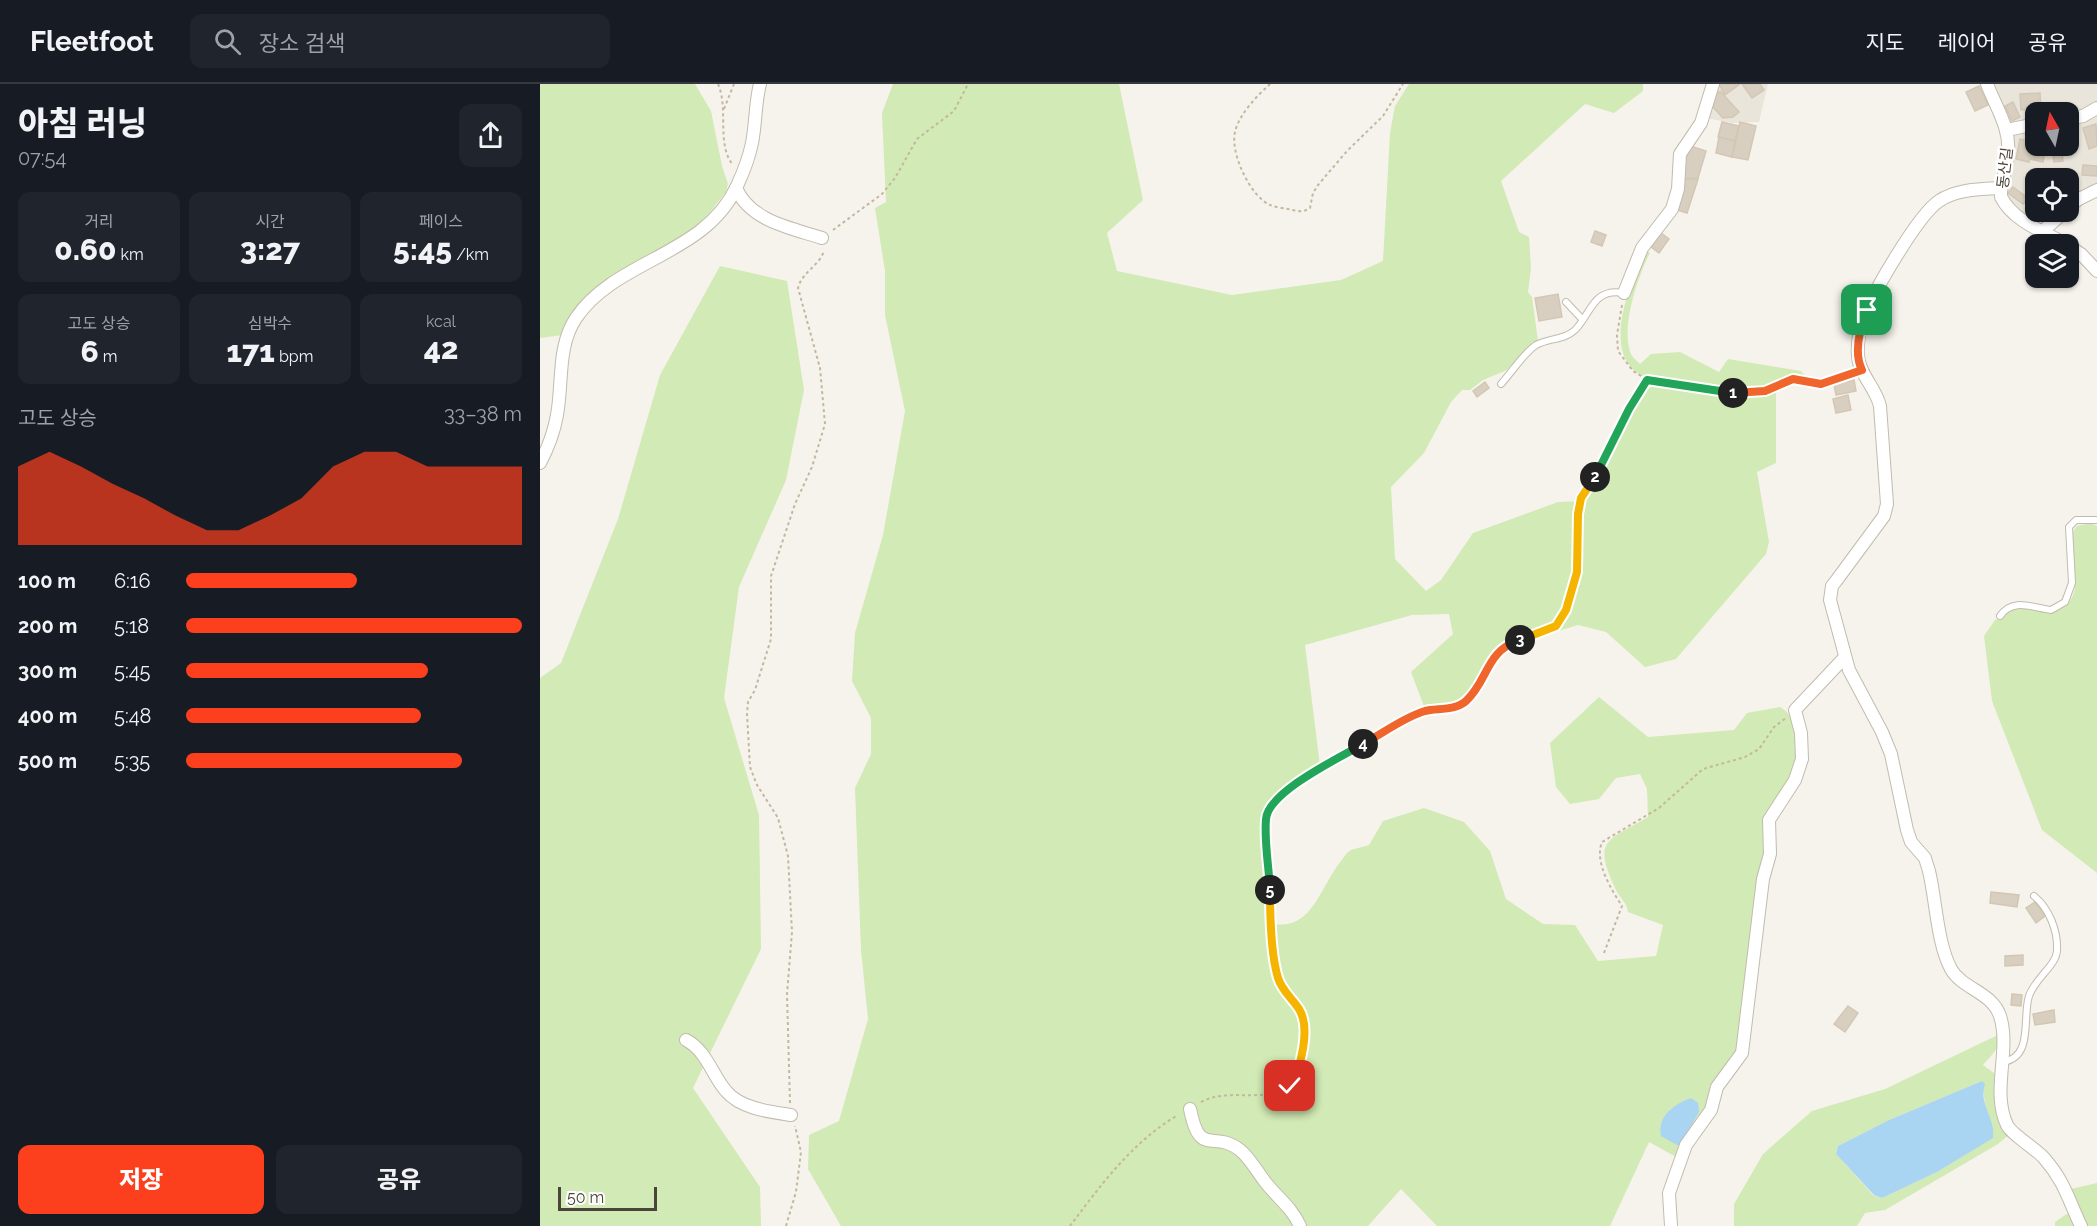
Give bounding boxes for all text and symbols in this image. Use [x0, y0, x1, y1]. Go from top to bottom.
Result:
search box [190, 14, 610, 68]
text: Fleetfoot [30, 25, 154, 58]
icon: search [211, 25, 244, 58]
text: 장소 검색 [259, 30, 345, 56]
text: 지도 [1866, 30, 1904, 55]
text: 레이어 [1937, 30, 1995, 55]
text: 공유 [2028, 30, 2067, 55]
north arrow [2025, 102, 2079, 156]
map controls [2025, 102, 2079, 288]
text: 아침 러닝 [18, 104, 147, 143]
button: share [459, 104, 522, 167]
text: 07:54 [18, 146, 66, 170]
street label: 동산길 [1994, 146, 2016, 190]
button: locate [2025, 168, 2079, 222]
text: 거리 [84, 212, 114, 231]
text: 시간 [255, 212, 285, 231]
text: 페이스 [419, 212, 463, 231]
text: 0.60 [54, 232, 116, 267]
text: 3:27 [240, 232, 300, 267]
text: 5:45 [393, 232, 452, 267]
button: layers [2025, 234, 2079, 288]
text: km [116, 245, 144, 264]
text: /km [452, 245, 489, 264]
pin [1841, 284, 1892, 335]
icon: arrive [1850, 293, 1883, 326]
text: kcal [426, 312, 456, 331]
text: 고도 상승 [68, 314, 130, 333]
text: 심박수 [248, 314, 292, 333]
text: 42 [424, 331, 458, 366]
text: 6 [80, 334, 99, 369]
text: 171 [227, 334, 275, 369]
text: m [99, 347, 118, 366]
text: bpm [275, 347, 313, 366]
pin: 1 [1718, 378, 1748, 408]
text: 1 [1729, 383, 1737, 402]
text: 33–38 m [444, 402, 522, 426]
text: 고도 상승 [18, 406, 97, 430]
pin: 2 [1580, 462, 1610, 492]
text: 2 [1590, 467, 1600, 486]
text: 100 m [18, 569, 76, 593]
text: 6:16 [114, 569, 150, 593]
text: 200 m [18, 614, 77, 638]
text: 5:18 [114, 614, 149, 638]
pin: 3 [1505, 625, 1535, 655]
text: 3 [1516, 630, 1524, 649]
text: 300 m [18, 659, 77, 683]
text: 5:45 [114, 659, 150, 683]
text: 400 m [18, 704, 77, 728]
text: 5:48 [114, 704, 151, 728]
pin: 4 [1348, 729, 1378, 759]
text: 4 [1358, 734, 1368, 753]
text: 500 m [18, 749, 77, 773]
text: 5:35 [114, 749, 150, 773]
pin: 5 [1255, 875, 1285, 905]
text: 5 [1266, 880, 1274, 899]
pin [1264, 1060, 1315, 1111]
icon: check [1273, 1069, 1306, 1102]
button: 저장 [18, 1145, 264, 1214]
button: 공유 [276, 1145, 522, 1214]
scale bar [558, 1184, 657, 1212]
text: 50 m [567, 1188, 604, 1207]

